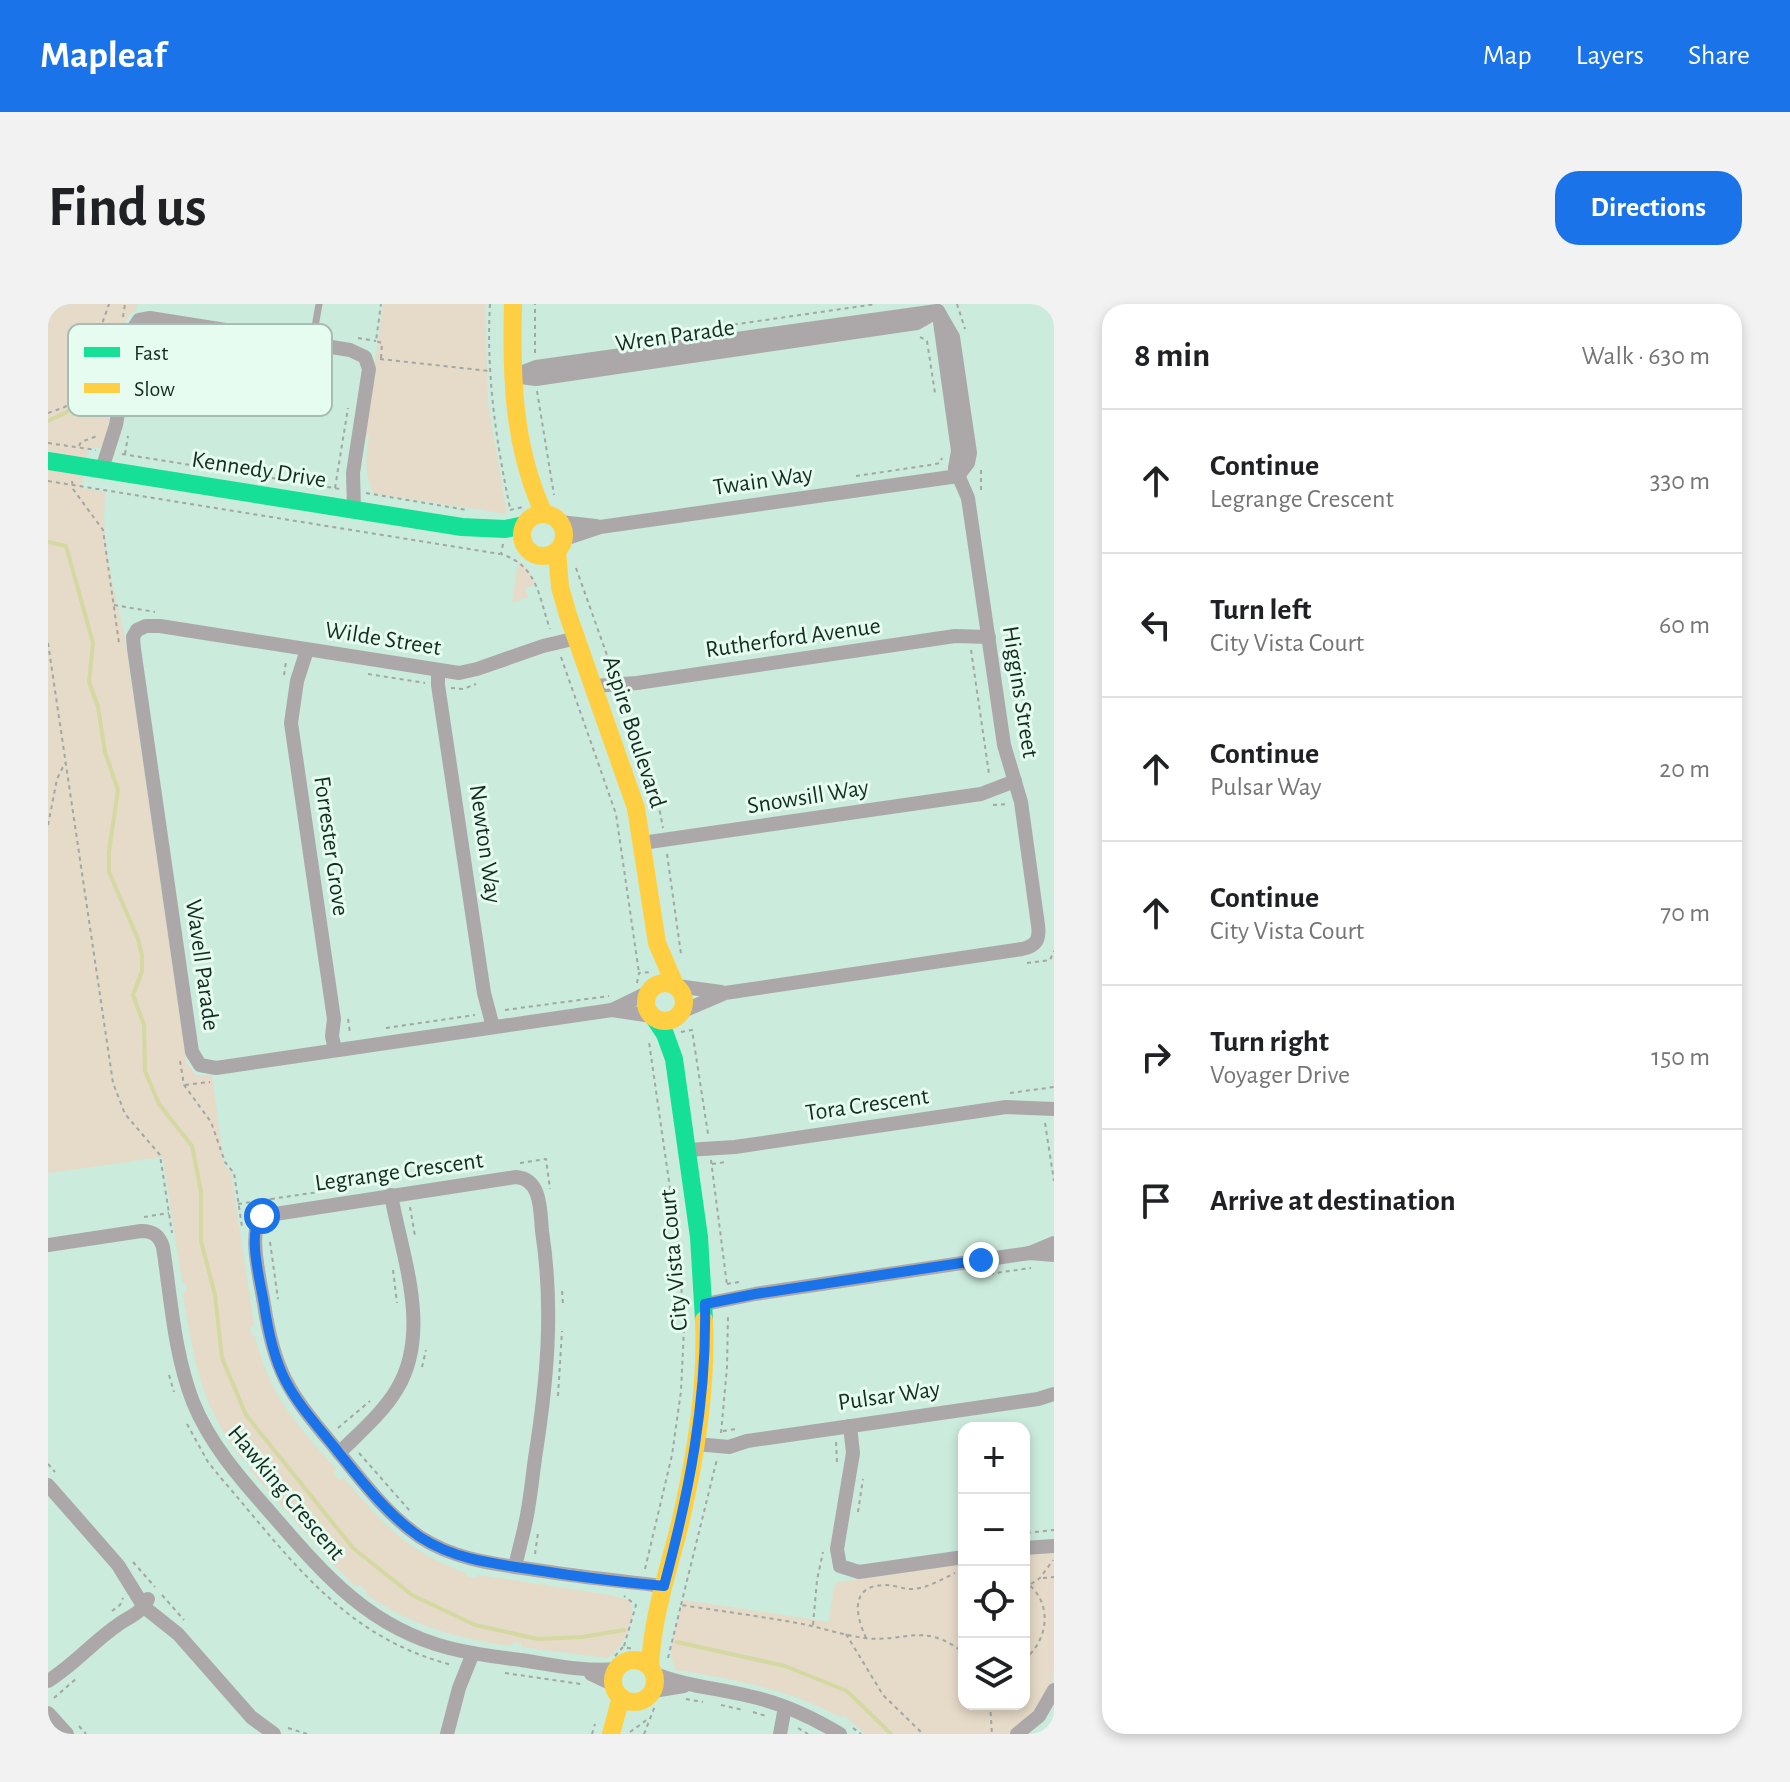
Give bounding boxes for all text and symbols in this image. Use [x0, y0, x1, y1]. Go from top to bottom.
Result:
text: Mapleaf [40, 37, 166, 75]
text: Map [1483, 42, 1532, 70]
text: Layers [1576, 42, 1644, 70]
text: Share [1688, 42, 1750, 70]
button: Directions [1555, 171, 1742, 245]
text: Find us [48, 180, 206, 236]
street label: Wren Parade [614, 316, 736, 356]
legend [68, 324, 332, 416]
text: 8 min [1134, 339, 1210, 373]
text: Fast [134, 342, 168, 364]
text: Walk · 630 m [1582, 343, 1710, 369]
text: Slow [134, 378, 175, 400]
street label: Kennedy Drive [190, 448, 328, 492]
text: Continue [1210, 451, 1319, 481]
icon: ahead [1134, 459, 1178, 503]
street label: Twain Way [712, 462, 814, 500]
text: 330 m [1650, 468, 1710, 494]
text: Legrange Crescent [1210, 486, 1394, 512]
text: Turn left [1210, 595, 1311, 625]
icon: left [1134, 603, 1178, 647]
text: 60 m [1659, 612, 1710, 638]
street label: Rutherford Avenue [704, 614, 882, 662]
street label: Wilde Street [323, 618, 443, 660]
street label: Higgins Street [998, 624, 1042, 760]
text: City Vista Court [1210, 630, 1364, 656]
street label: Aspire Boulevard [598, 653, 670, 811]
text: Continue [1210, 739, 1319, 769]
icon: ahead [1134, 747, 1178, 791]
text: 20 m [1659, 756, 1710, 782]
text: Pulsar Way [1210, 774, 1322, 800]
street label: Forrester Grove [309, 775, 353, 917]
street label: Snowsill Way [745, 776, 871, 818]
street label: Newton Way [465, 783, 505, 905]
text: Continue [1210, 883, 1319, 913]
icon: ahead [1134, 891, 1178, 935]
street label: Wavell Parade [181, 898, 223, 1032]
text: 70 m [1660, 900, 1710, 926]
text: City Vista Court [1210, 918, 1364, 944]
text: Turn right [1210, 1027, 1329, 1057]
icon: right [1134, 1035, 1178, 1079]
text: 150 m [1651, 1044, 1710, 1070]
text: Voyager Drive [1210, 1062, 1350, 1088]
street label: Tora Crescent [804, 1084, 931, 1126]
street label: Legrange Crescent [313, 1148, 485, 1196]
icon: arrive [1134, 1179, 1178, 1223]
text: Arrive at destination [1210, 1186, 1456, 1216]
street label: City Vista Court [656, 1188, 692, 1332]
route start [244, 1198, 280, 1234]
route end [963, 1242, 999, 1278]
street label: Pulsar Way [836, 1377, 942, 1415]
street label: Hawking Crescent [223, 1421, 349, 1565]
map controls [958, 1422, 1030, 1710]
button: + [958, 1422, 1030, 1494]
button: − [958, 1494, 1030, 1566]
button: locate [958, 1566, 1030, 1638]
button: layers [958, 1638, 1030, 1710]

